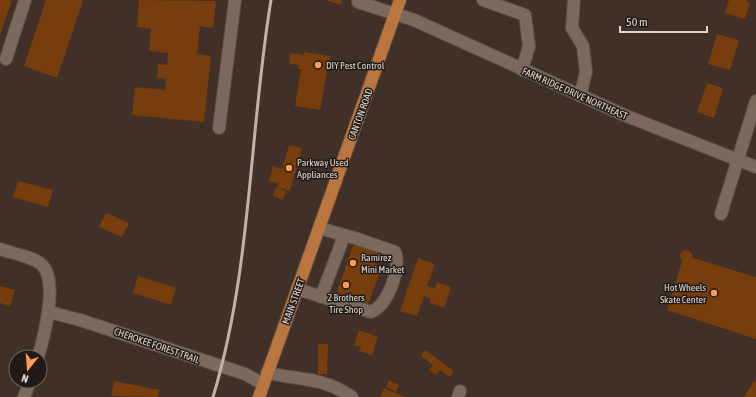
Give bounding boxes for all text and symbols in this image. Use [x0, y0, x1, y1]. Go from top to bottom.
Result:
scale bar [620, 8, 707, 34]
text: 50 m [626, 15, 648, 29]
marker: DIY Pest Control [313, 60, 323, 70]
place label: DIY Pest Control [326, 60, 385, 71]
street label: FARM RIDGE DRIVE NORTHEAST [520, 65, 630, 122]
street label: CANTON ROAD [346, 87, 375, 141]
place label: Parkway Used Appliances [297, 157, 349, 180]
marker: Parkway Used Appliances [284, 163, 294, 173]
place label: Ramírez Mini Market [361, 252, 405, 275]
marker: Ramírez Mini Market [348, 258, 358, 268]
street label: MAIN STREET [280, 276, 307, 326]
marker: 2 Brothers Tire Shop [341, 280, 351, 290]
place label: Hot Wheels Skate Center [660, 282, 707, 305]
marker: Hot Wheels Skate Center [709, 288, 719, 298]
place label: 2 Brothers Tire Shop [327, 292, 365, 315]
street label: CHEROKEE FOREST TRAIL [113, 326, 201, 365]
north arrow [8, 349, 48, 389]
text: N [20, 372, 30, 385]

